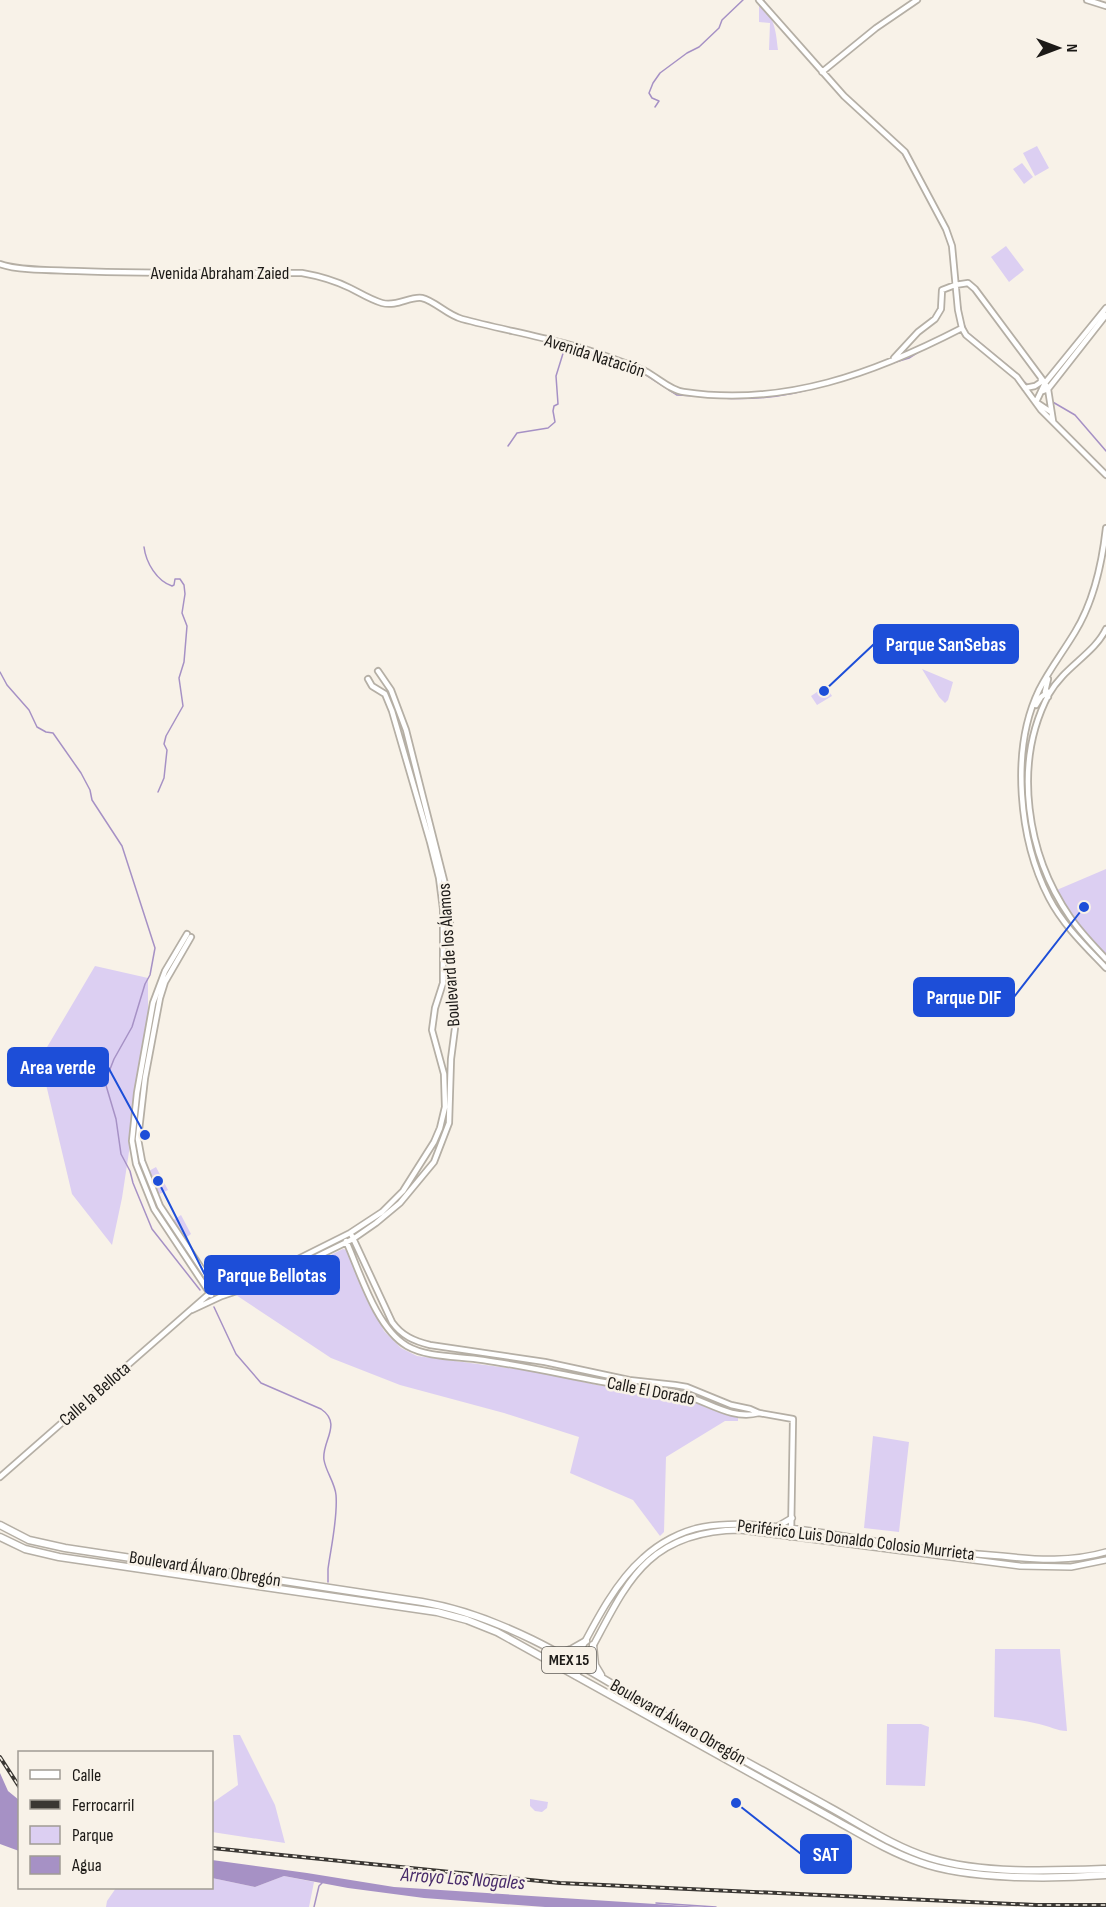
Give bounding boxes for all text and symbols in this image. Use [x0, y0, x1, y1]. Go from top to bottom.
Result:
north arrow [1028, 18, 1088, 78]
text: N [1062, 44, 1081, 52]
street label: Avenida Abraham Zaied [150, 263, 289, 284]
street label: Avenida Natación [541, 330, 648, 382]
callout: Parque SanSebas [874, 625, 1018, 663]
text: Parque SanSebas [886, 633, 1006, 657]
street label: Boulevard de los Álamos [434, 883, 464, 1027]
callout: Parque DIF [914, 978, 1014, 1016]
text: Parque DIF [926, 986, 1002, 1010]
callout: Area verde [8, 1048, 108, 1086]
text: Area verde [19, 1056, 96, 1080]
callout: Parque Bellotas [205, 1256, 339, 1294]
text: Parque Bellotas [217, 1264, 327, 1288]
street label: Calle la Bellota [55, 1357, 135, 1430]
street label: Calle El Dorado [605, 1372, 697, 1410]
street label: Periférico Luis Donaldo Colosio Murrieta [736, 1515, 976, 1565]
street label: Boulevard Álvaro Obregón [128, 1547, 282, 1591]
road number: MEX 15 [542, 1647, 596, 1673]
street label: Boulevard Álvaro Obregón [606, 1675, 750, 1769]
legend [18, 1751, 213, 1889]
text: Calle [72, 1765, 101, 1786]
text: Ferrocarril [72, 1795, 134, 1816]
text: Parque [72, 1825, 113, 1846]
callout: SAT [801, 1835, 851, 1873]
text: SAT [813, 1843, 839, 1867]
text: Agua [71, 1855, 102, 1876]
water label: Arroyo Los Nogales [399, 1863, 526, 1895]

